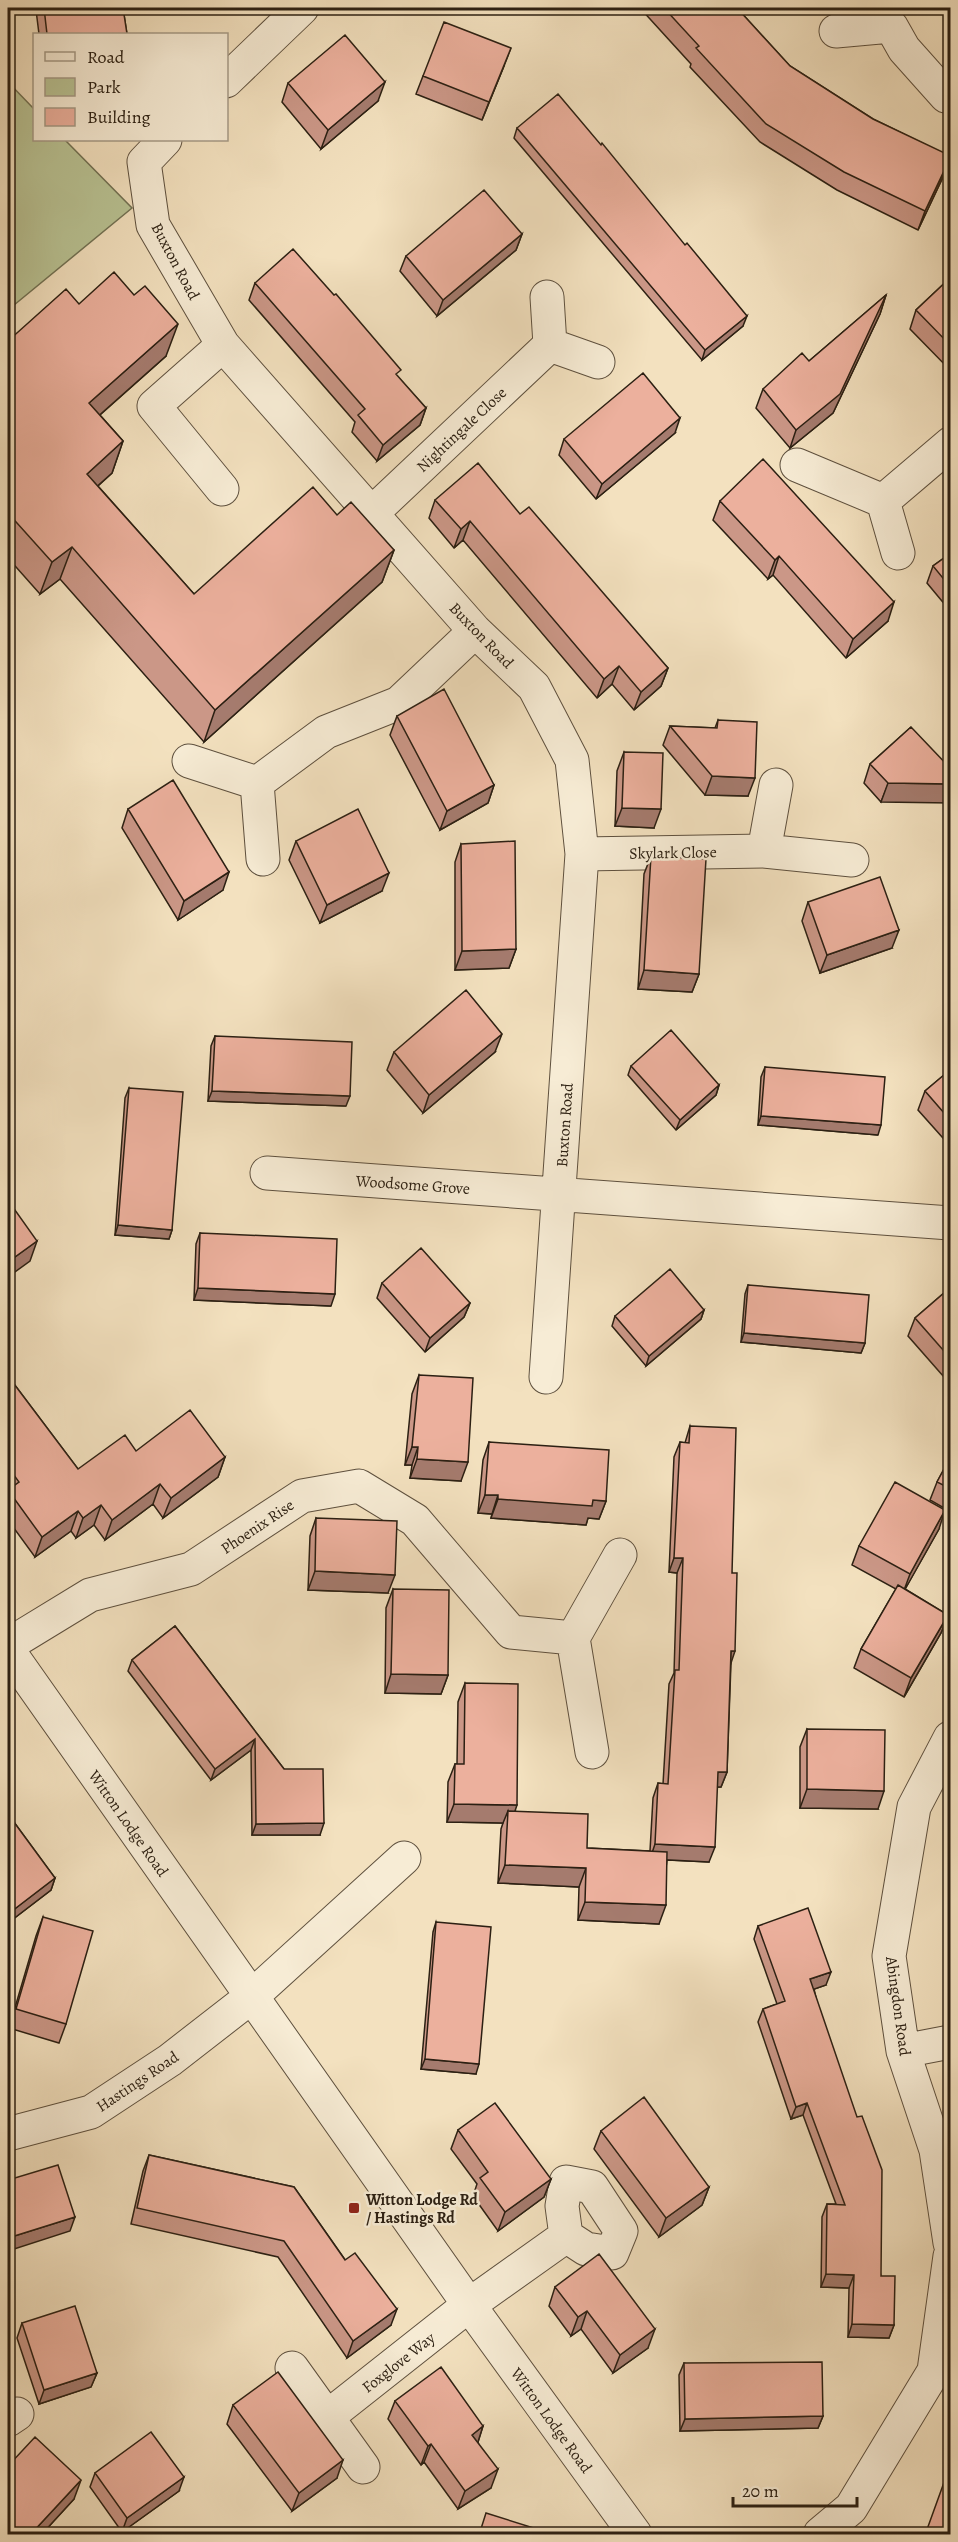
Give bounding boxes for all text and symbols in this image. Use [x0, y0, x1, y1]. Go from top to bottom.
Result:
legend [33, 33, 228, 141]
text: Road [87, 45, 125, 69]
text: Park [87, 75, 121, 99]
text: Building [87, 105, 151, 129]
street label: Buxton Road [146, 219, 205, 304]
street label: Nightingale Close [412, 382, 512, 477]
street label: Buxton Road [444, 598, 519, 674]
street label: Skylark Close [629, 841, 717, 865]
street label: Buxton Road [551, 1082, 579, 1168]
street label: Woodsome Grove [354, 1170, 471, 1200]
street label: Phoenix Rise [216, 1494, 299, 1560]
street label: Witton Lodge Road [83, 1765, 173, 1882]
street label: Abingdon Road [880, 1954, 916, 2058]
street label: Hastings Road [92, 2046, 183, 2118]
place label: Witton Lodge Rd / Hastings Rd [365, 2189, 478, 2229]
marker: Witton Lodge Rd / Hastings Rd [347, 2201, 361, 2215]
street label: Foxglove Way [358, 2327, 440, 2398]
street label: Witton Lodge Road [505, 2363, 597, 2478]
scale bar [733, 2470, 858, 2508]
text: 20 m [742, 2479, 779, 2503]

